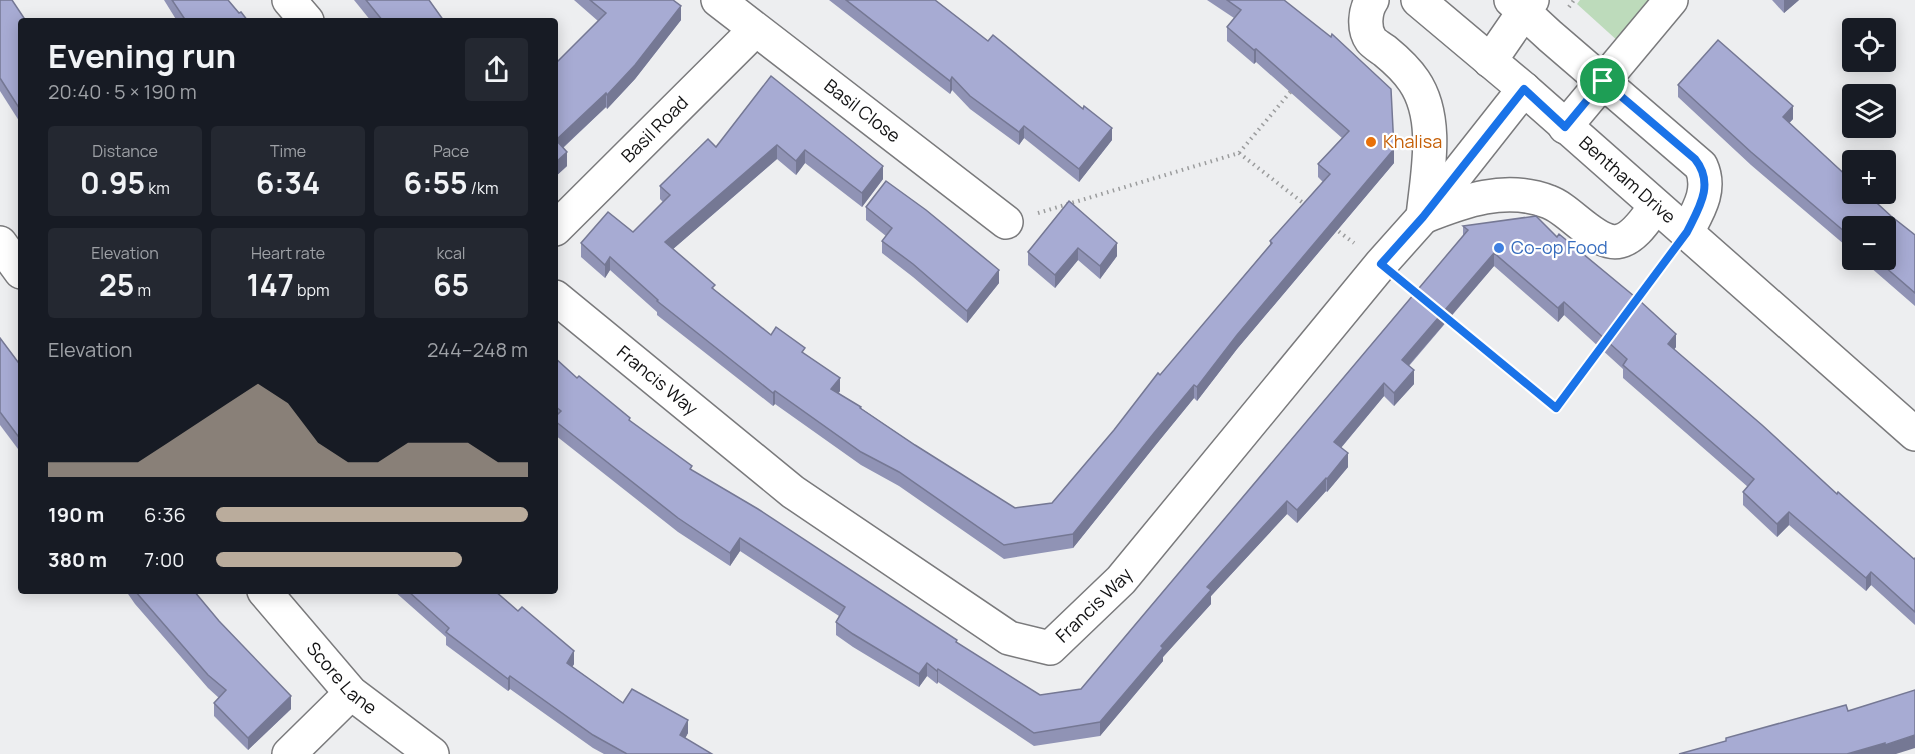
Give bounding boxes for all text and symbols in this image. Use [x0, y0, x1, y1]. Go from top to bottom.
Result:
map controls [1842, 18, 1896, 270]
button: locate [1842, 18, 1896, 72]
text: Evening run [48, 33, 236, 78]
button: share [465, 38, 528, 101]
pin [1577, 55, 1628, 106]
icon: arrive [1586, 64, 1619, 97]
street label: Basil Close [820, 73, 906, 147]
text: 20:40 · 5 × 190 m [48, 78, 197, 105]
button: layers [1842, 84, 1896, 138]
street label: Basil Road [616, 90, 693, 167]
place label: Khalisa [1383, 129, 1442, 153]
street label: Bentham Drive [1575, 130, 1681, 228]
marker: Khalisa [1364, 135, 1378, 149]
text: Distance [92, 140, 158, 162]
text: Time [270, 140, 306, 162]
text: Pace [433, 140, 469, 162]
button: + [1842, 150, 1896, 204]
text: 0.95 [80, 162, 145, 203]
text: 6:34 [256, 162, 320, 203]
text: 6:55 [404, 162, 468, 203]
text: km [145, 177, 170, 199]
text: /km [468, 177, 499, 199]
button: − [1842, 216, 1896, 270]
place label: Co-op Food [1511, 235, 1608, 259]
marker: Co-op Food [1492, 241, 1506, 255]
text: Elevation [91, 242, 159, 264]
text: Heart rate [251, 242, 325, 264]
text: kcal [436, 242, 466, 264]
text: 25 [99, 264, 134, 305]
text: 147 [246, 264, 294, 305]
text: 65 [433, 264, 469, 305]
text: m [134, 279, 151, 301]
text: bpm [294, 279, 330, 301]
text: Elevation [48, 336, 132, 363]
text: 244–248 m [427, 336, 528, 363]
street label: Francis Way [612, 340, 704, 420]
text: 190 m [48, 501, 104, 528]
text: 6:36 [144, 501, 186, 528]
text: 380 m [48, 546, 107, 573]
text: 7:00 [144, 546, 184, 573]
street label: Francis Way [1050, 562, 1137, 647]
street label: Score Lane [302, 636, 382, 719]

